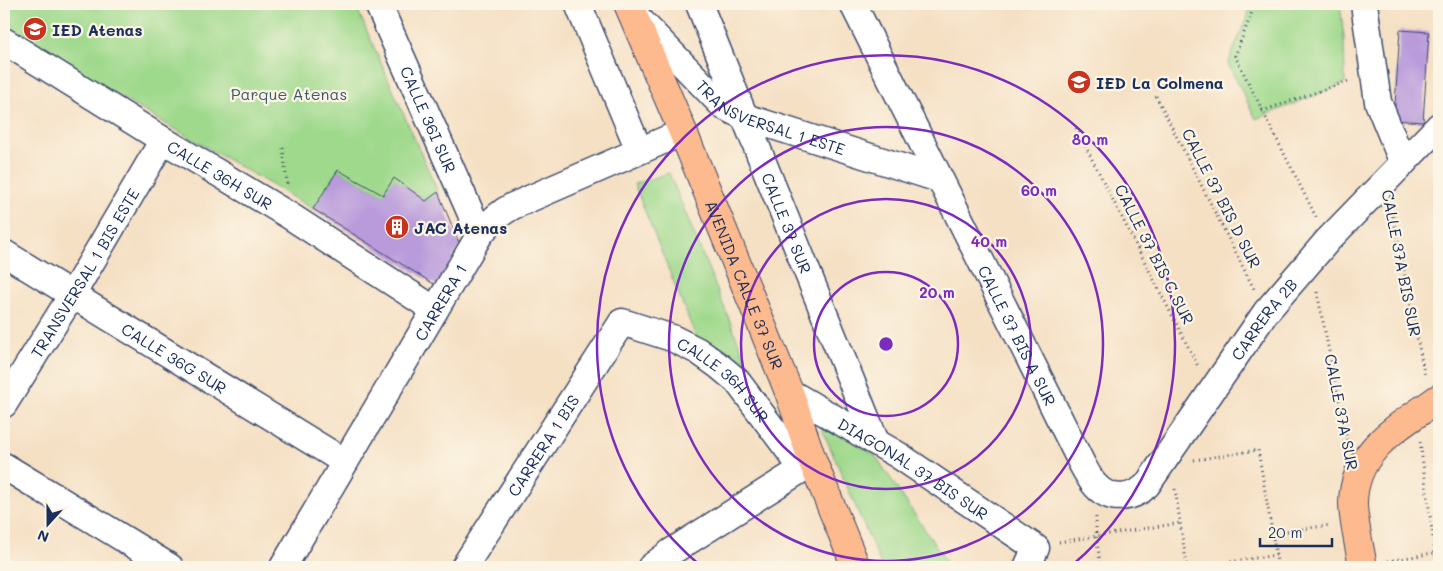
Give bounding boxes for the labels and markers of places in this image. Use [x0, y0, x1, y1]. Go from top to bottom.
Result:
school or university icon: IED Atenas [22, 16, 48, 42]
place label: IED Atenas [52, 19, 143, 40]
school or university icon: IED La Colmena [1066, 69, 1092, 95]
place label: IED La Colmena [1096, 72, 1224, 93]
building icon: JAC Atenas [384, 214, 410, 240]
place label: JAC Atenas [414, 217, 507, 238]
centre of rings [877, 335, 895, 353]

